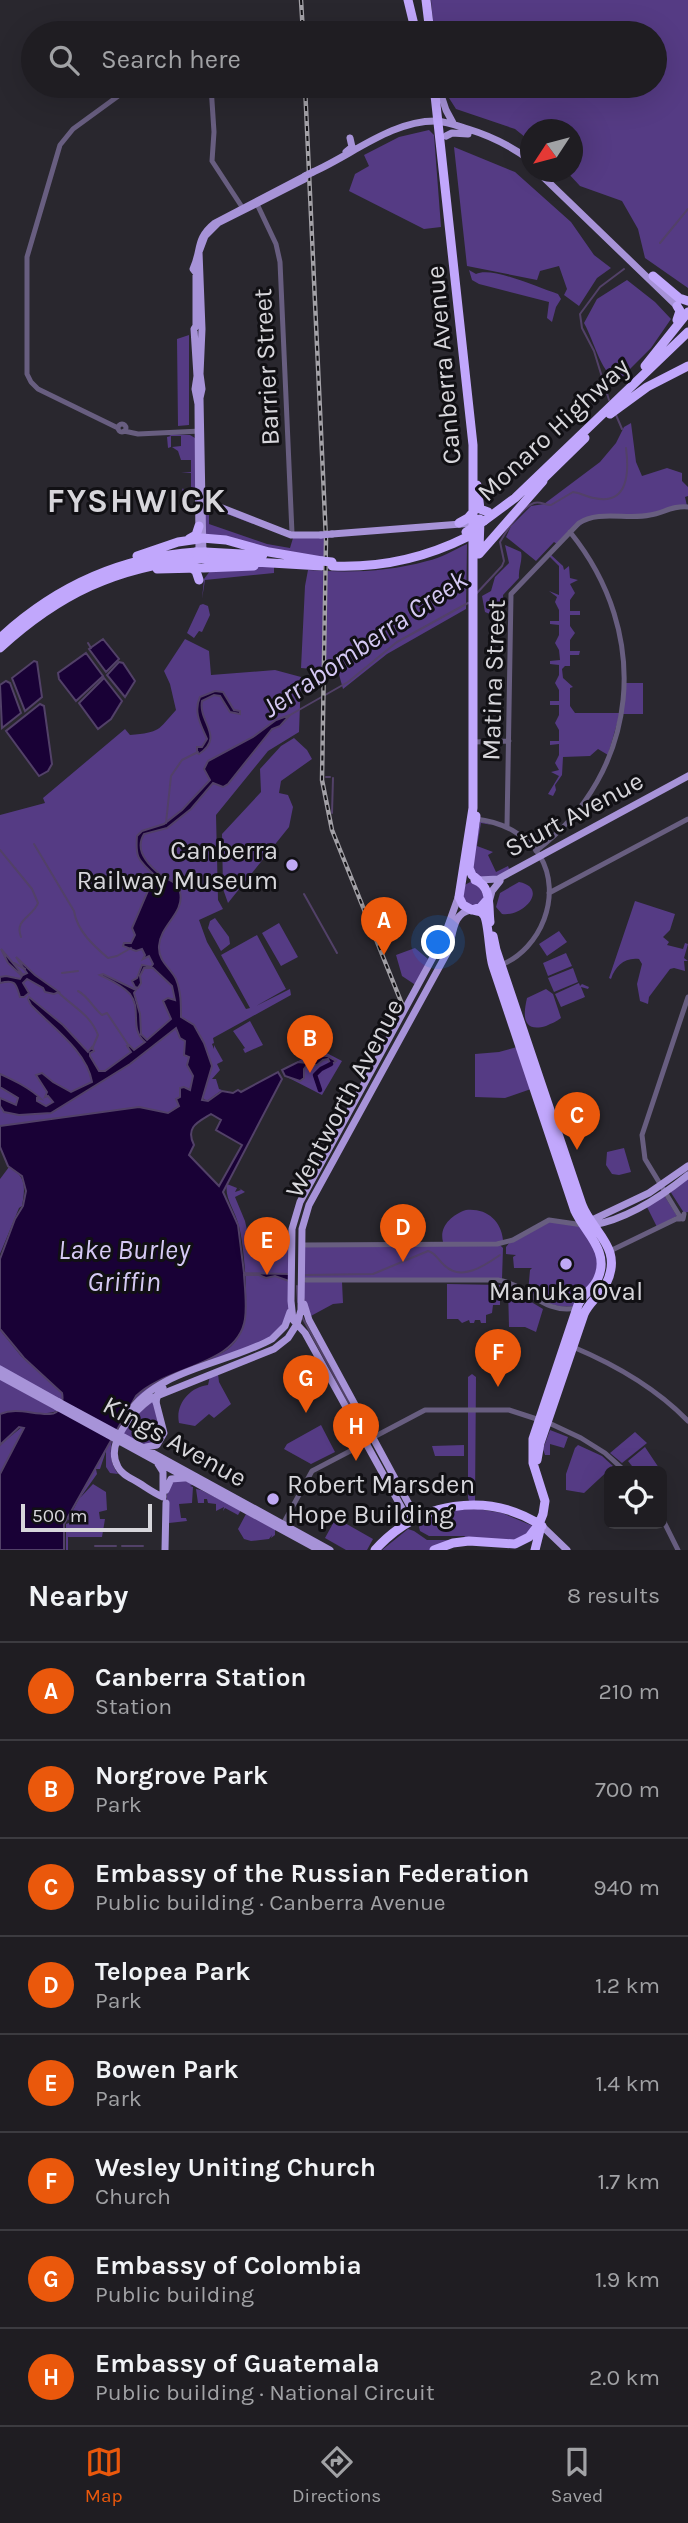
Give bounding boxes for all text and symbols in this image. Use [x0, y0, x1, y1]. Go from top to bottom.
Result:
search box [21, 21, 667, 98]
icon: search [45, 41, 83, 79]
text: Search here [101, 44, 241, 75]
north arrow [520, 119, 583, 182]
street label: Canberra Avenue [419, 264, 468, 466]
street label: Barrier Street [247, 287, 286, 446]
street label: Monaro Highway [471, 351, 636, 508]
district label: FYSHWICK [47, 482, 227, 520]
water label: Jerrabomberra Creek [255, 562, 474, 724]
street label: Matina Street [475, 599, 512, 761]
street label: Sturt Avenue [500, 765, 649, 864]
place label: Canberra Railway Museum [76, 835, 278, 896]
marker: Canberra Railway Museum [284, 857, 300, 873]
pin: A [361, 897, 407, 955]
your location [421, 925, 455, 959]
street label: Wentworth Avenue [279, 993, 410, 1203]
pin: B [287, 1015, 333, 1073]
pin: C [554, 1092, 600, 1150]
pin: D [380, 1204, 426, 1262]
pin: E [244, 1217, 290, 1275]
water label: Lake Burley Griffin [58, 1233, 191, 1298]
marker: Manuka Oval [558, 1256, 574, 1272]
place label: Manuka Oval [489, 1276, 643, 1307]
pin: F [475, 1329, 521, 1387]
pin: G [283, 1355, 329, 1413]
street label: Kings Avenue [98, 1389, 252, 1494]
pin: H [333, 1403, 379, 1461]
map controls [604, 1466, 667, 1529]
button: locate [604, 1466, 667, 1529]
place label: Robert Marsden Hope Building [287, 1469, 475, 1530]
marker: Robert Marsden Hope Building [265, 1491, 281, 1507]
scale bar [21, 1501, 152, 1533]
text: 500 m [32, 1505, 88, 1527]
text: Nearby [28, 1578, 128, 1614]
text: 8 results [567, 1582, 660, 1609]
text: Canberra Station [95, 1662, 307, 1693]
text: A [44, 1678, 58, 1705]
text: 210 m [598, 1678, 660, 1705]
text: Station [95, 1693, 172, 1720]
text: Norgrove Park [95, 1760, 268, 1791]
text: B [44, 1776, 58, 1803]
text: 700 m [595, 1776, 660, 1803]
text: Park [95, 1791, 142, 1818]
text: Embassy of the Russian Federation [95, 1858, 529, 1889]
text: C [44, 1874, 58, 1901]
text: 940 m [593, 1874, 660, 1901]
text: Public building · Canberra Avenue [95, 1889, 446, 1916]
text: Telopea Park [95, 1956, 250, 1987]
text: D [43, 1972, 59, 1999]
text: 1.2 km [595, 1972, 660, 1999]
text: Park [95, 1987, 142, 2014]
text: Bowen Park [95, 2054, 239, 2085]
text: E [44, 2070, 58, 2097]
text: 1.4 km [596, 2070, 660, 2097]
text: Park [95, 2085, 142, 2112]
text: Wesley Uniting Church [95, 2152, 376, 2183]
text: F [45, 2168, 57, 2195]
text: 1.7 km [598, 2168, 660, 2195]
text: Church [95, 2183, 171, 2210]
text: Embassy of Colombia [95, 2250, 362, 2281]
text: G [43, 2266, 59, 2293]
text: 1.9 km [595, 2266, 660, 2293]
text: Public building [95, 2281, 254, 2308]
text: Embassy of Guatemala [95, 2348, 380, 2379]
text: H [43, 2364, 59, 2391]
text: 2.0 km [589, 2364, 660, 2391]
text: Public building · National Circuit [95, 2379, 435, 2406]
tab: Map [85, 2443, 123, 2507]
tab: Directions [292, 2443, 381, 2507]
tab: Saved [551, 2443, 603, 2507]

